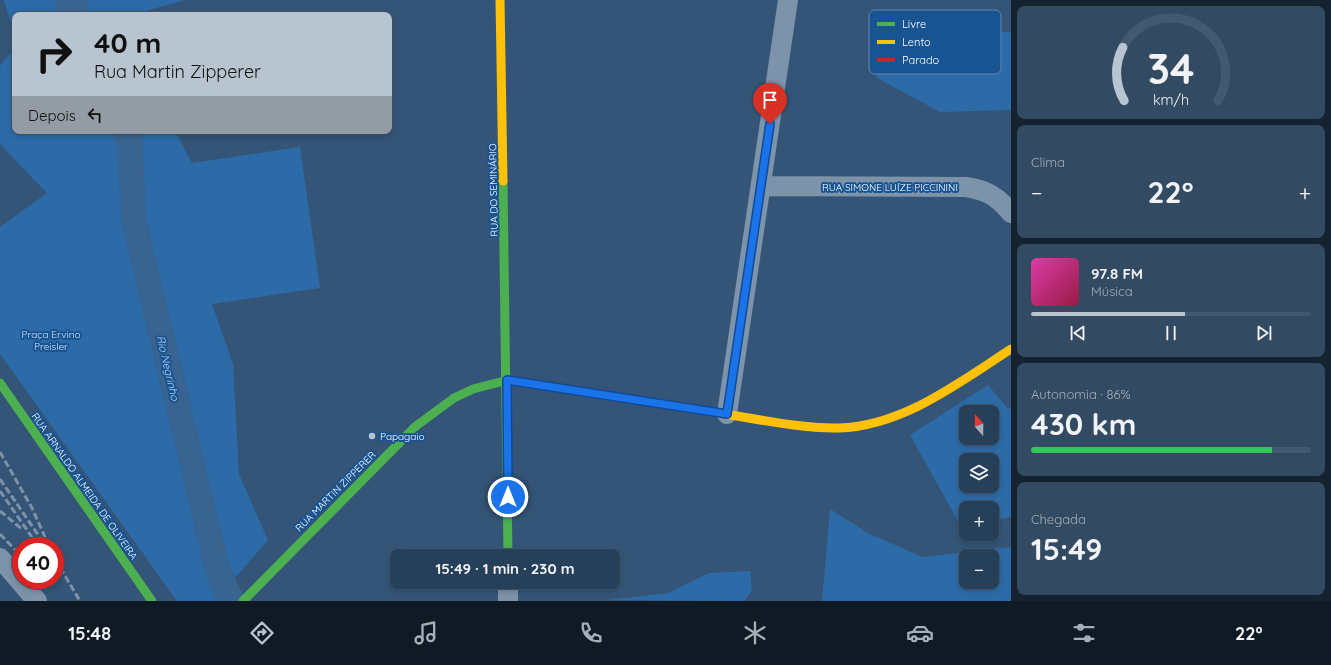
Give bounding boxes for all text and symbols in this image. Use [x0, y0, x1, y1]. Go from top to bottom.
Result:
legend [869, 10, 1001, 74]
text: Livre [902, 17, 926, 31]
text: 40 m [94, 25, 161, 60]
icon: right [28, 28, 80, 80]
text: Lento [902, 35, 931, 49]
text: 34 [1148, 41, 1194, 93]
text: Parado [902, 53, 940, 67]
text: Rua Martin Zipperer [94, 60, 261, 83]
pin [753, 83, 787, 124]
icon: arrive [759, 89, 781, 111]
text: km/h [1153, 90, 1189, 108]
icon: left [84, 104, 106, 126]
text: Depois [28, 106, 76, 125]
street label: RUA DO SEMINÁRIO [486, 143, 501, 237]
text: Clima [1031, 154, 1065, 170]
text: 22° [1148, 173, 1193, 211]
text: − [1031, 179, 1042, 207]
text: + [1299, 179, 1311, 207]
street label: RUA SIMONE LUÍZE PICCININI [822, 181, 958, 194]
text: 97.8 FM [1091, 264, 1143, 283]
text: Música [1091, 283, 1133, 299]
icon: previous [1067, 322, 1089, 344]
icon: pause [1160, 322, 1182, 344]
icon: next [1253, 322, 1275, 344]
park label: Praça Ervino Preisler [22, 328, 81, 353]
water label: Rio Negrinho [154, 334, 183, 403]
text: Autonomia · 86% [1031, 386, 1131, 402]
north arrow [959, 405, 999, 445]
map controls [959, 405, 999, 589]
text: 430 km [1031, 405, 1136, 443]
street label: RUA ARNALDO ALMEIDA DE OLIVEIRA [29, 410, 141, 563]
place label: Papagaio [380, 430, 425, 443]
marker: Papagaio [367, 431, 377, 441]
street label: RUA MARTIN ZIPPERER [292, 448, 378, 534]
button: layers [959, 453, 999, 493]
position arrow [487, 476, 529, 518]
button: + [959, 501, 999, 541]
text: Chegada [1031, 511, 1086, 527]
text: 15:49 [1031, 530, 1102, 568]
speed limit sign: 40 [12, 537, 64, 589]
button: − [959, 549, 999, 589]
text: 15:49 · 1 min · 230 m [435, 559, 575, 578]
icon: directions [248, 619, 276, 647]
icon: music [412, 619, 440, 647]
icon: phone [577, 619, 605, 647]
icon: climate [741, 619, 769, 647]
icon: car [906, 619, 934, 647]
icon: filters [1070, 619, 1098, 647]
text: 15:48 [68, 622, 111, 645]
text: 22° [1235, 622, 1263, 645]

